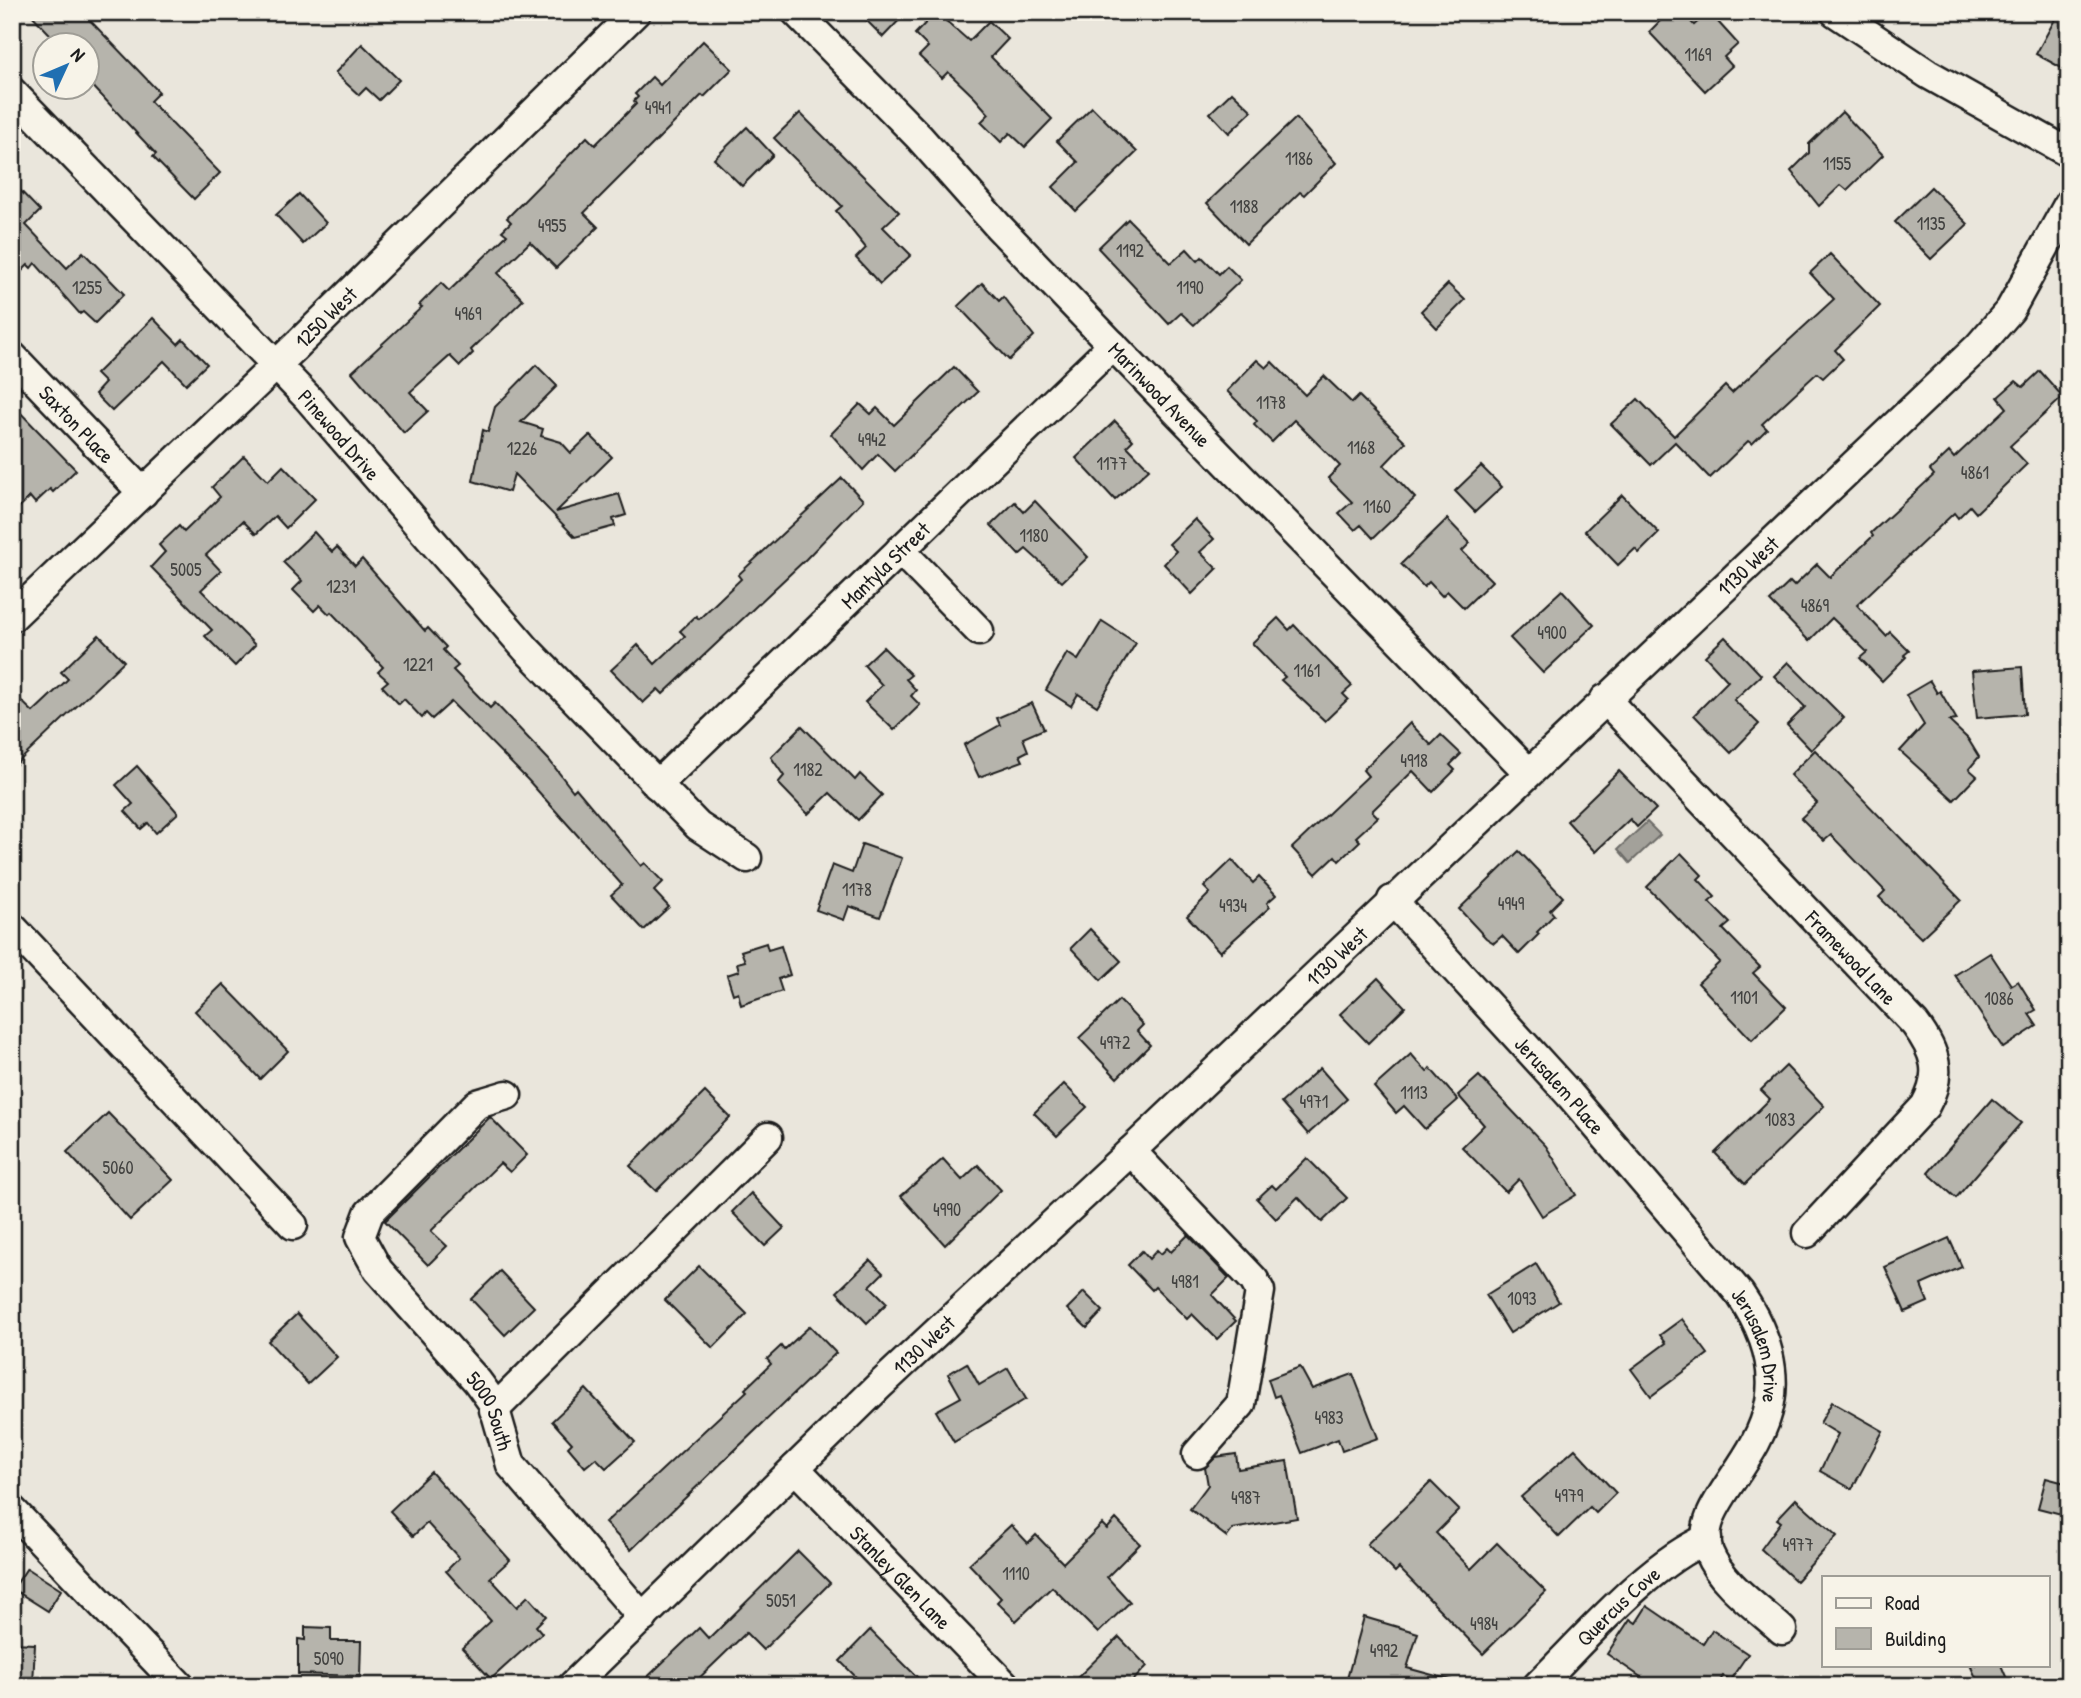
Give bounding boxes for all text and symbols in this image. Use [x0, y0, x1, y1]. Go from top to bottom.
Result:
north arrow [32, 32, 102, 102]
text: N [65, 42, 91, 67]
house number: 1169 [1685, 42, 1712, 67]
house number: 4941 [645, 95, 671, 120]
house number: 1186 [1285, 146, 1313, 171]
house number: 1155 [1823, 151, 1852, 176]
house number: 1188 [1230, 194, 1259, 219]
house number: 1135 [1917, 211, 1946, 236]
house number: 4955 [538, 213, 567, 238]
house number: 1192 [1116, 238, 1145, 263]
house number: 1255 [72, 275, 102, 300]
house number: 1190 [1176, 275, 1204, 300]
street label: 1250 West [288, 279, 364, 354]
house number: 4969 [454, 301, 482, 326]
street label: Marinwood Avenue [1102, 335, 1218, 453]
street label: Saxton Place [33, 379, 121, 469]
street label: Pinewood Drive [292, 382, 387, 486]
house number: 1178 [1256, 390, 1286, 415]
house number: 4942 [858, 427, 887, 452]
house number: 1168 [1347, 435, 1375, 460]
house number: 1226 [507, 436, 537, 461]
house number: 1177 [1097, 451, 1128, 476]
house number: 4861 [1961, 460, 1989, 485]
house number: 1160 [1363, 494, 1391, 519]
street label: Mantyla Street [834, 514, 937, 615]
house number: 1180 [1020, 523, 1048, 548]
street label: 1130 West [1710, 529, 1786, 602]
house number: 5005 [170, 557, 202, 582]
house number: 1231 [326, 574, 356, 599]
house number: 4869 [1801, 593, 1830, 618]
house number: 4900 [1537, 620, 1567, 645]
house number: 1221 [403, 652, 433, 677]
house number: 1161 [1294, 658, 1320, 683]
house number: 4918 [1400, 748, 1428, 773]
house number: 1182 [793, 757, 823, 782]
house number: 1178 [842, 877, 872, 902]
house number: 4949 [1498, 891, 1525, 916]
house number: 4934 [1219, 893, 1247, 918]
street label: Framewood Lane [1799, 903, 1903, 1011]
street label: 1130 West [1299, 919, 1374, 993]
house number: 1101 [1730, 985, 1758, 1010]
house number: 1086 [1984, 986, 2014, 1011]
house number: 4972 [1100, 1030, 1131, 1055]
street label: Jerusalem Place [1509, 1030, 1612, 1140]
house number: 1113 [1400, 1080, 1428, 1105]
house number: 4971 [1300, 1089, 1328, 1114]
house number: 1083 [1765, 1107, 1795, 1132]
house number: 5060 [103, 1155, 133, 1180]
house number: 4990 [933, 1197, 961, 1222]
house number: 4981 [1171, 1269, 1199, 1294]
street label: Jerusalem Drive [1725, 1280, 1786, 1405]
house number: 1093 [1507, 1286, 1537, 1311]
street label: 1130 West [886, 1308, 962, 1381]
street label: 5000 South [460, 1365, 520, 1454]
house number: 4983 [1314, 1405, 1344, 1430]
house number: 4979 [1555, 1483, 1584, 1508]
house number: 4987 [1231, 1485, 1261, 1510]
street label: Stanley Glen Lane [843, 1519, 958, 1636]
house number: 4977 [1782, 1532, 1814, 1557]
street label: Quercus Cove [1570, 1559, 1666, 1652]
house number: 1110 [1002, 1561, 1030, 1586]
legend [1822, 1576, 2050, 1666]
house number: 5051 [766, 1588, 796, 1613]
text: Road [1885, 1588, 1919, 1617]
house number: 4984 [1470, 1611, 1498, 1636]
text: Building [1885, 1624, 1946, 1653]
house number: 4992 [1370, 1638, 1399, 1663]
house number: 5090 [314, 1646, 344, 1671]

